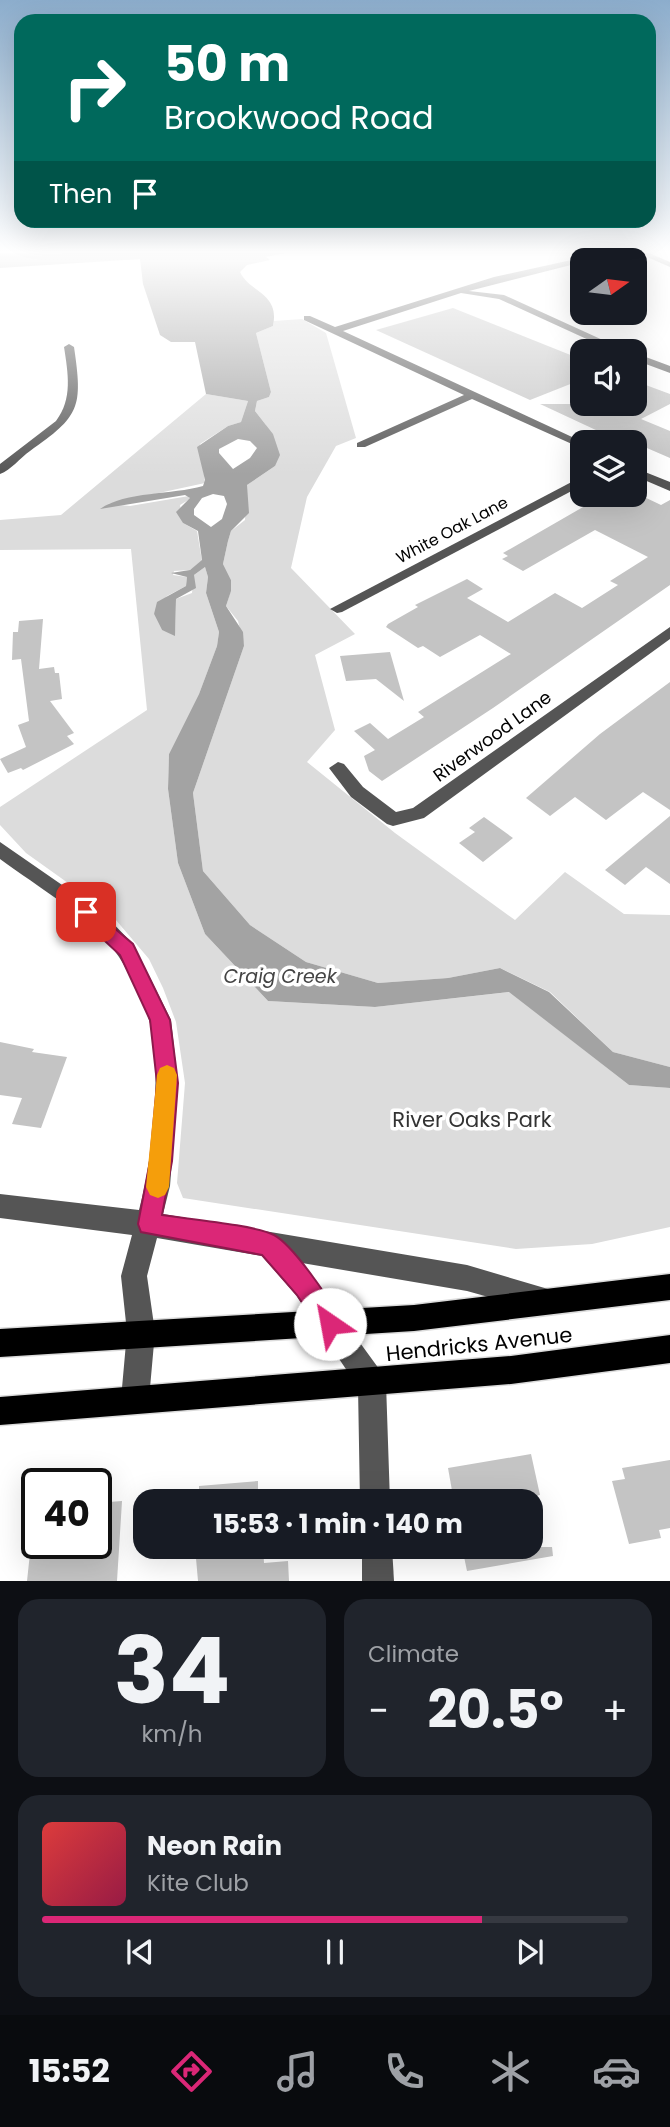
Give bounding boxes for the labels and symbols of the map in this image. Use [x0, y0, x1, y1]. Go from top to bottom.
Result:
north arrow [570, 248, 648, 326]
street label: White Oak Lane [392, 491, 512, 569]
street label: Riverwood Lane [428, 685, 556, 787]
pin [56, 882, 116, 942]
water label: Craig Creek [224, 963, 338, 990]
park label: River Oaks Park [392, 1105, 552, 1134]
position arrow [293, 1287, 367, 1361]
street label: Hendricks Avenue [384, 1320, 574, 1368]
speed limit sign: 40 [21, 1468, 112, 1559]

